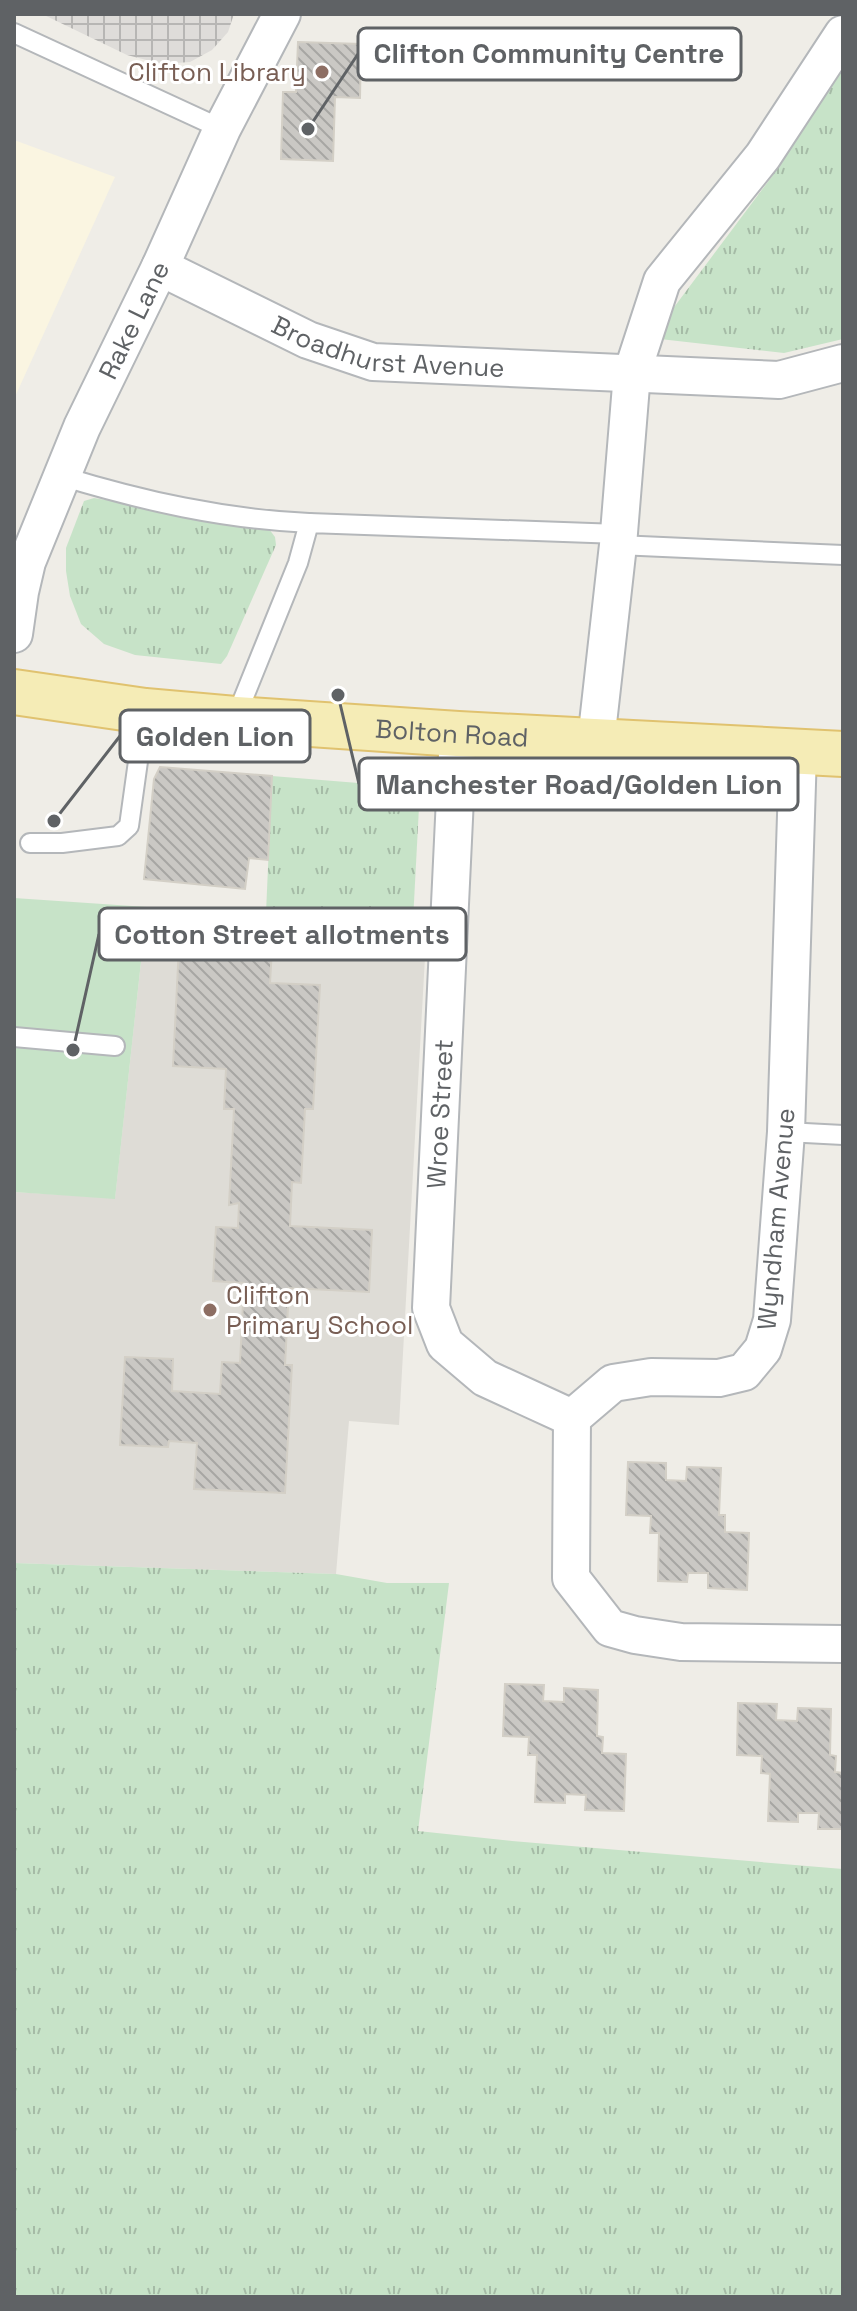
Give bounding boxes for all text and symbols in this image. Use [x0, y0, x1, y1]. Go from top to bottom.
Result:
callout: Clifton Community Centre [358, 28, 741, 80]
text: Clifton Community Centre [373, 35, 725, 71]
place label: Clifton Library [128, 55, 306, 89]
marker: Clifton Library [313, 63, 331, 81]
street label: Rake Lane [91, 255, 177, 385]
street label: Broadhurst Avenue [266, 308, 505, 385]
callout: Golden Lion [120, 710, 310, 762]
street label: Bolton Road [374, 711, 529, 755]
text: Golden Lion [136, 718, 294, 754]
callout: Manchester Road/Golden Lion [359, 758, 798, 810]
text: Manchester Road/Golden Lion [376, 766, 782, 802]
callout: Cotton Street allotments [99, 908, 466, 960]
text: Cotton Street allotments [114, 916, 450, 952]
street label: Wroe Street [419, 1038, 461, 1190]
street label: Wyndham Avenue [749, 1107, 803, 1331]
place label: Clifton Primary School [226, 1278, 413, 1342]
marker: Clifton Primary School [201, 1301, 219, 1319]

